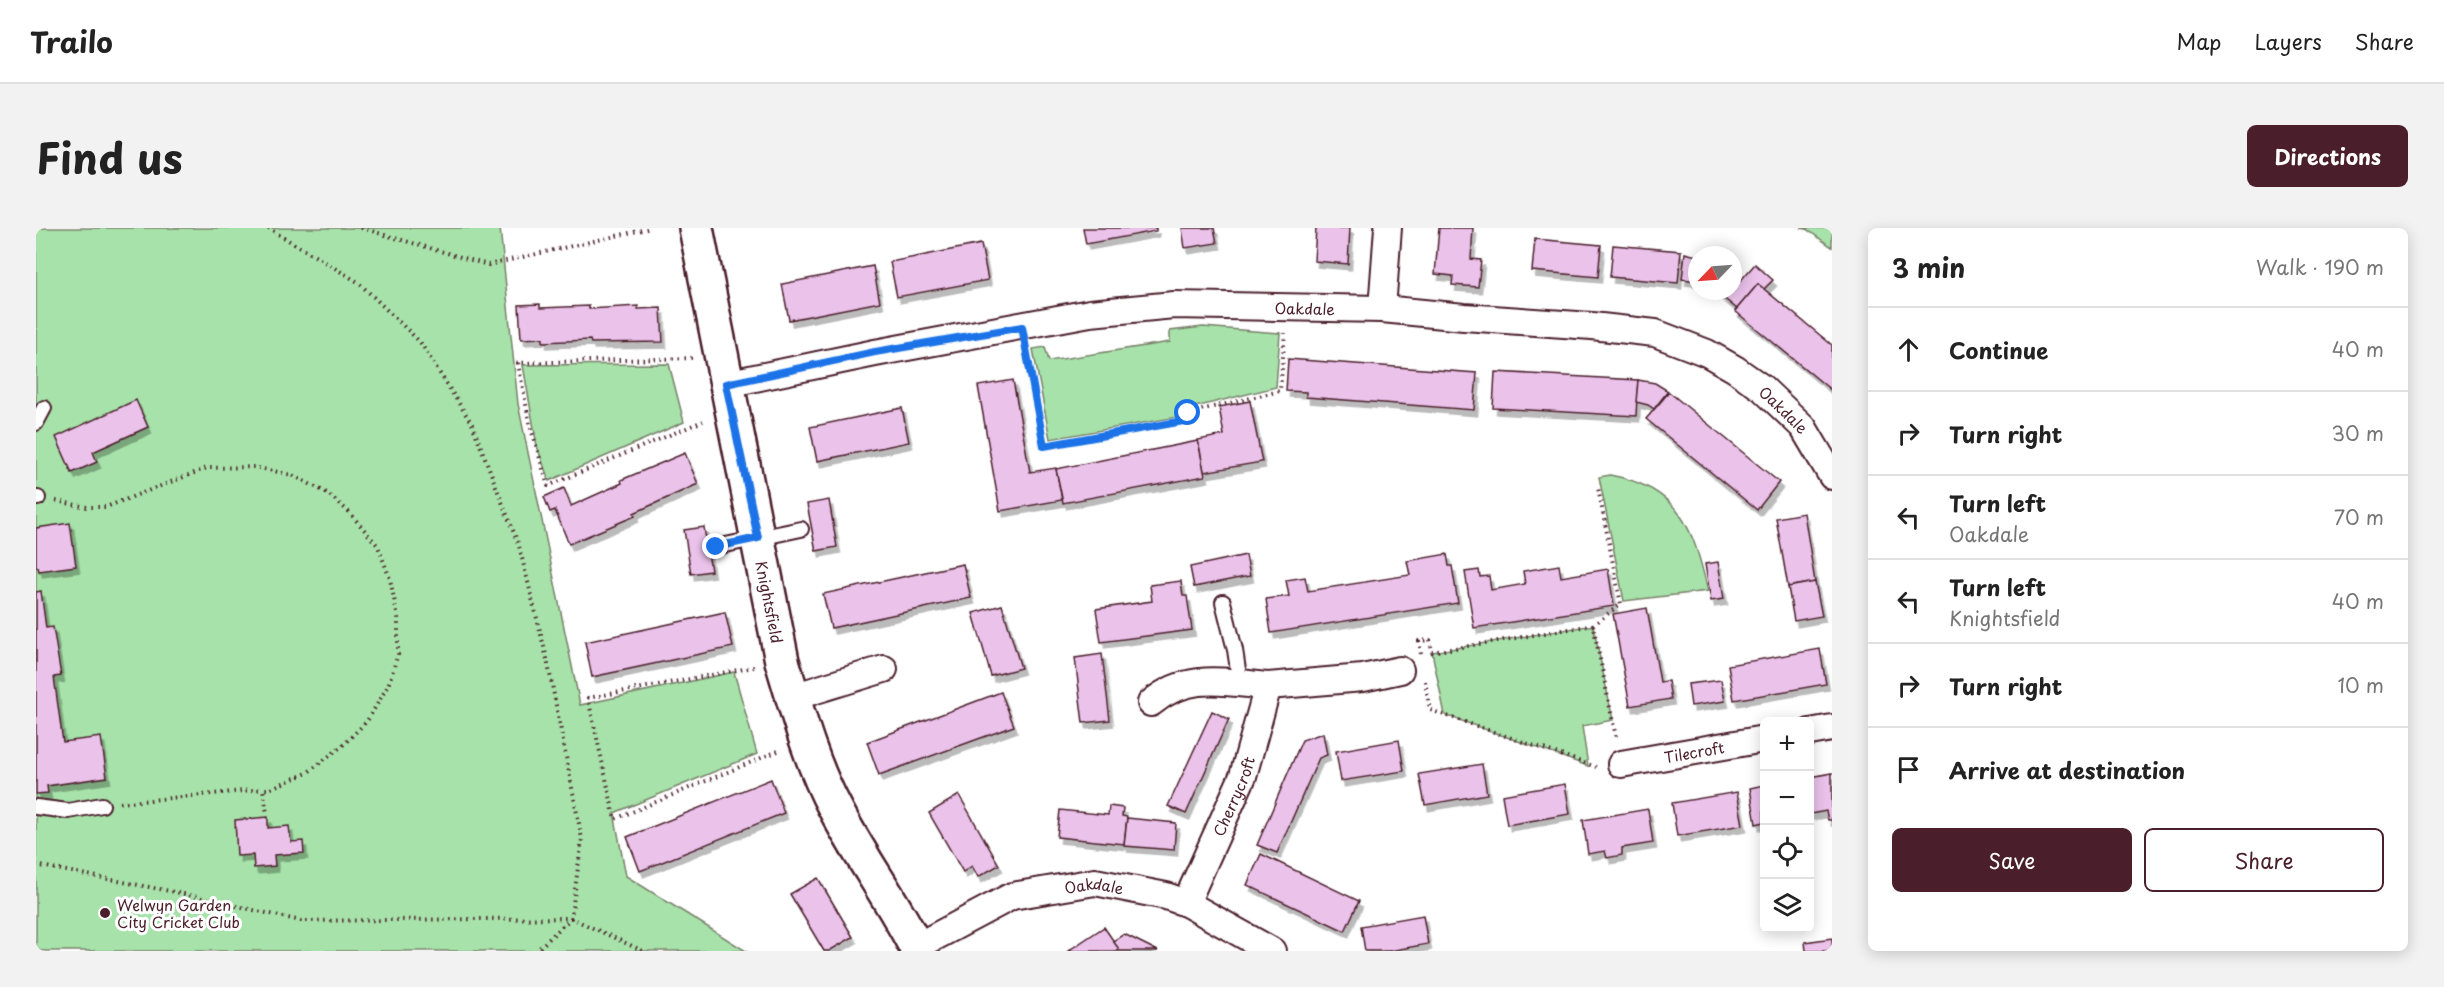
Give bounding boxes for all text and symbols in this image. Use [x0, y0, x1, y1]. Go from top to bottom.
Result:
text: Trailo [30, 20, 113, 63]
text: Map [2177, 25, 2221, 57]
text: Layers [2254, 25, 2322, 57]
text: Share [2355, 25, 2414, 57]
text: Find us [36, 125, 183, 188]
button: Directions [2247, 125, 2408, 187]
north arrow [1688, 246, 1742, 300]
text: 3 min [1892, 248, 1965, 287]
text: Walk · 190 m [2256, 252, 2384, 282]
street label: Oakdale [1274, 295, 1335, 320]
icon: ahead [1892, 333, 1925, 366]
text: Continue [1949, 333, 2048, 366]
text: 40 m [2332, 334, 2384, 364]
street label: Oakdale [1754, 380, 1814, 438]
route start [1174, 399, 1200, 425]
icon: right [1892, 417, 1925, 450]
text: Turn right [1949, 417, 2062, 450]
text: 30 m [2331, 418, 2384, 448]
text: Turn left [1949, 486, 2046, 519]
icon: left [1892, 501, 1925, 534]
text: 70 m [2334, 502, 2384, 532]
text: Oakdale [1949, 519, 2029, 549]
route end [702, 533, 728, 559]
street label: Knightsfield [751, 558, 790, 645]
text: Turn left [1949, 570, 2046, 603]
icon: left [1892, 585, 1925, 618]
text: 40 m [2332, 586, 2384, 616]
text: Knightsfield [1949, 603, 2060, 633]
icon: right [1892, 669, 1925, 702]
text: Turn right [1949, 669, 2062, 702]
text: 10 m [2337, 670, 2384, 700]
map controls [1760, 717, 1814, 933]
button: + [1760, 717, 1814, 771]
street label: Tilecroft [1662, 735, 1726, 768]
icon: arrive [1892, 753, 1925, 786]
text: Arrive at destination [1949, 753, 2185, 786]
street label: Cherrycroft [1206, 754, 1259, 840]
button: − [1760, 771, 1814, 825]
button: locate [1760, 825, 1814, 879]
button: Save [1892, 828, 2132, 892]
button: Share [2144, 828, 2384, 892]
street label: Oakdale [1062, 870, 1126, 899]
button: layers [1760, 879, 1814, 933]
place label: Welwyn Garden City Cricket Club [117, 893, 240, 933]
marker: Welwyn Garden City Cricket Club [98, 906, 112, 920]

